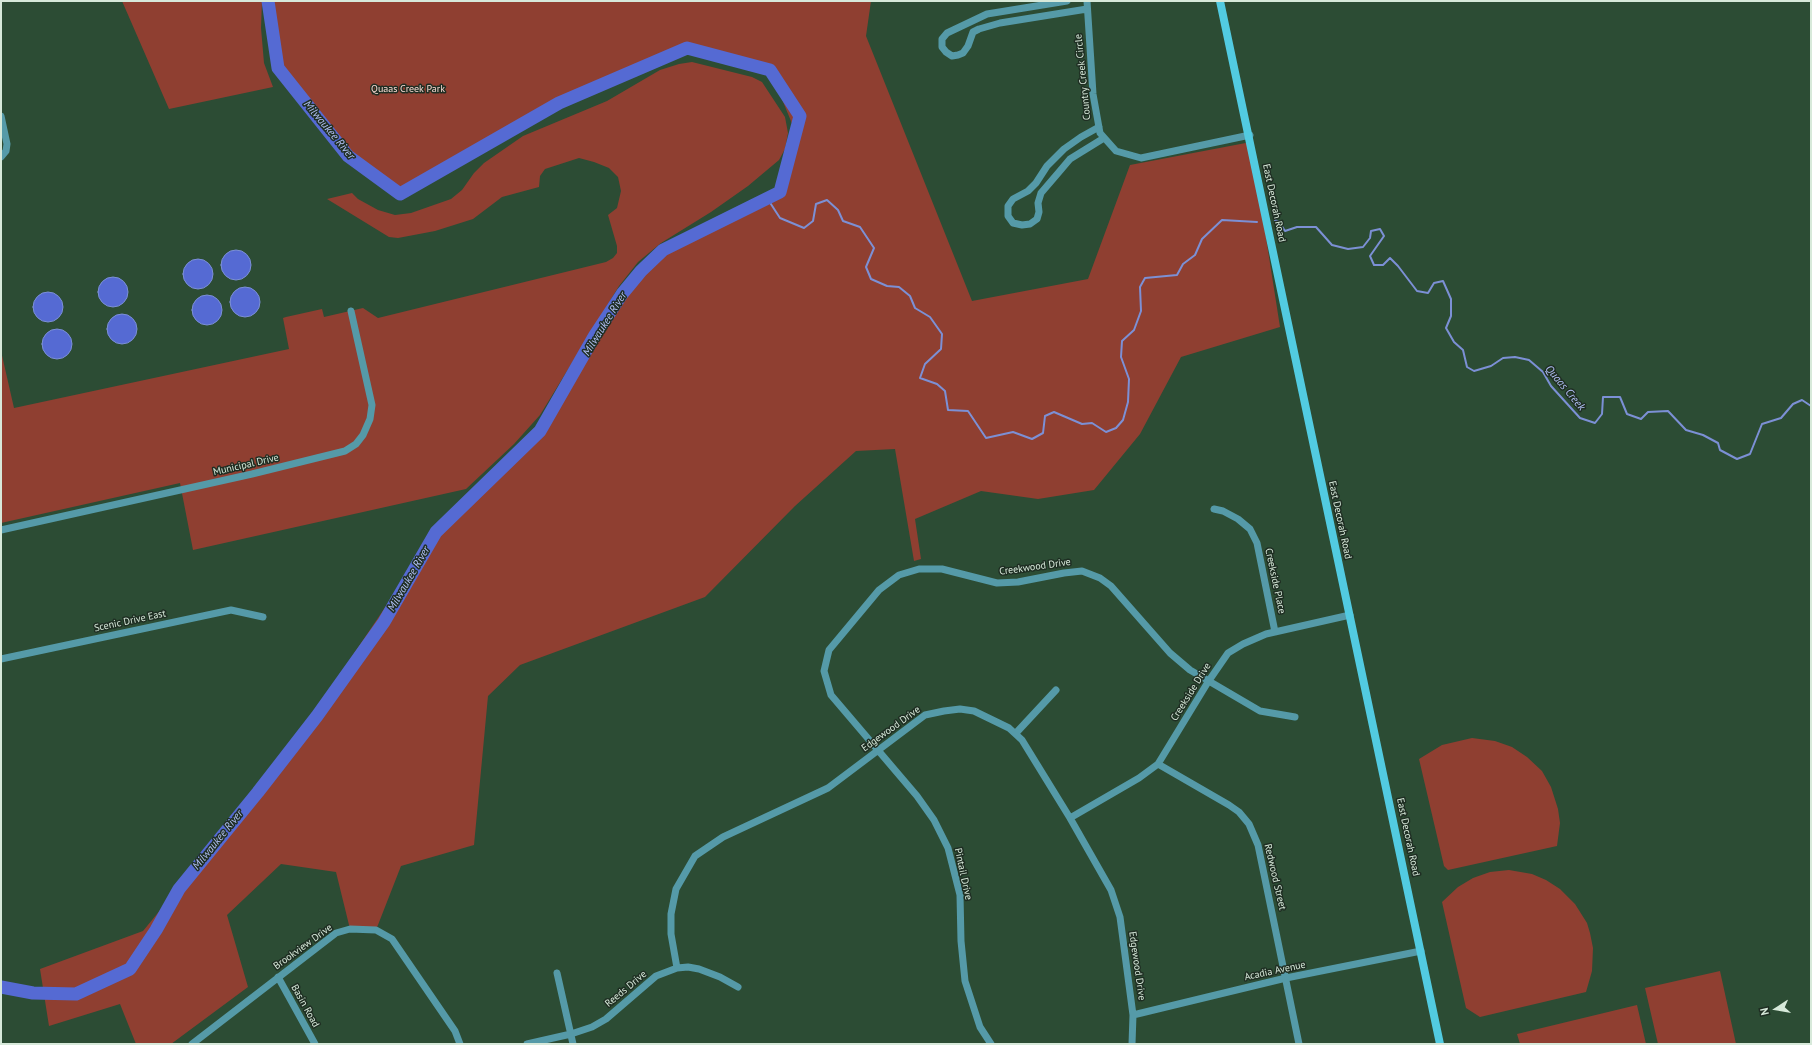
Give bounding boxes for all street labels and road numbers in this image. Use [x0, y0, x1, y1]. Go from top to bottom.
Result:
street label: Country Creek Circle [1073, 33, 1093, 121]
street label: East Decorah Road [1260, 163, 1288, 243]
street label: Municipal Drive [212, 452, 280, 478]
street label: East Decorah Road [1326, 480, 1354, 560]
street label: Creekside Place [1262, 547, 1288, 615]
street label: Creekwood Drive [998, 556, 1072, 578]
street label: Scenic Drive East [93, 608, 167, 634]
street label: Creekside Drive [1168, 661, 1214, 723]
street label: Edgewood Drive [859, 704, 923, 754]
street label: East Decorah Road [1394, 797, 1422, 877]
street label: Redwood Street [1262, 843, 1288, 911]
street label: Pintail Drive [952, 847, 974, 901]
street label: Brookview Drive [271, 922, 335, 972]
street label: Edgewood Drive [1126, 931, 1148, 1001]
street label: Acadia Avenue [1243, 959, 1307, 983]
street label: Reeds Drive [603, 968, 649, 1010]
street label: Basin Road [288, 983, 322, 1029]

